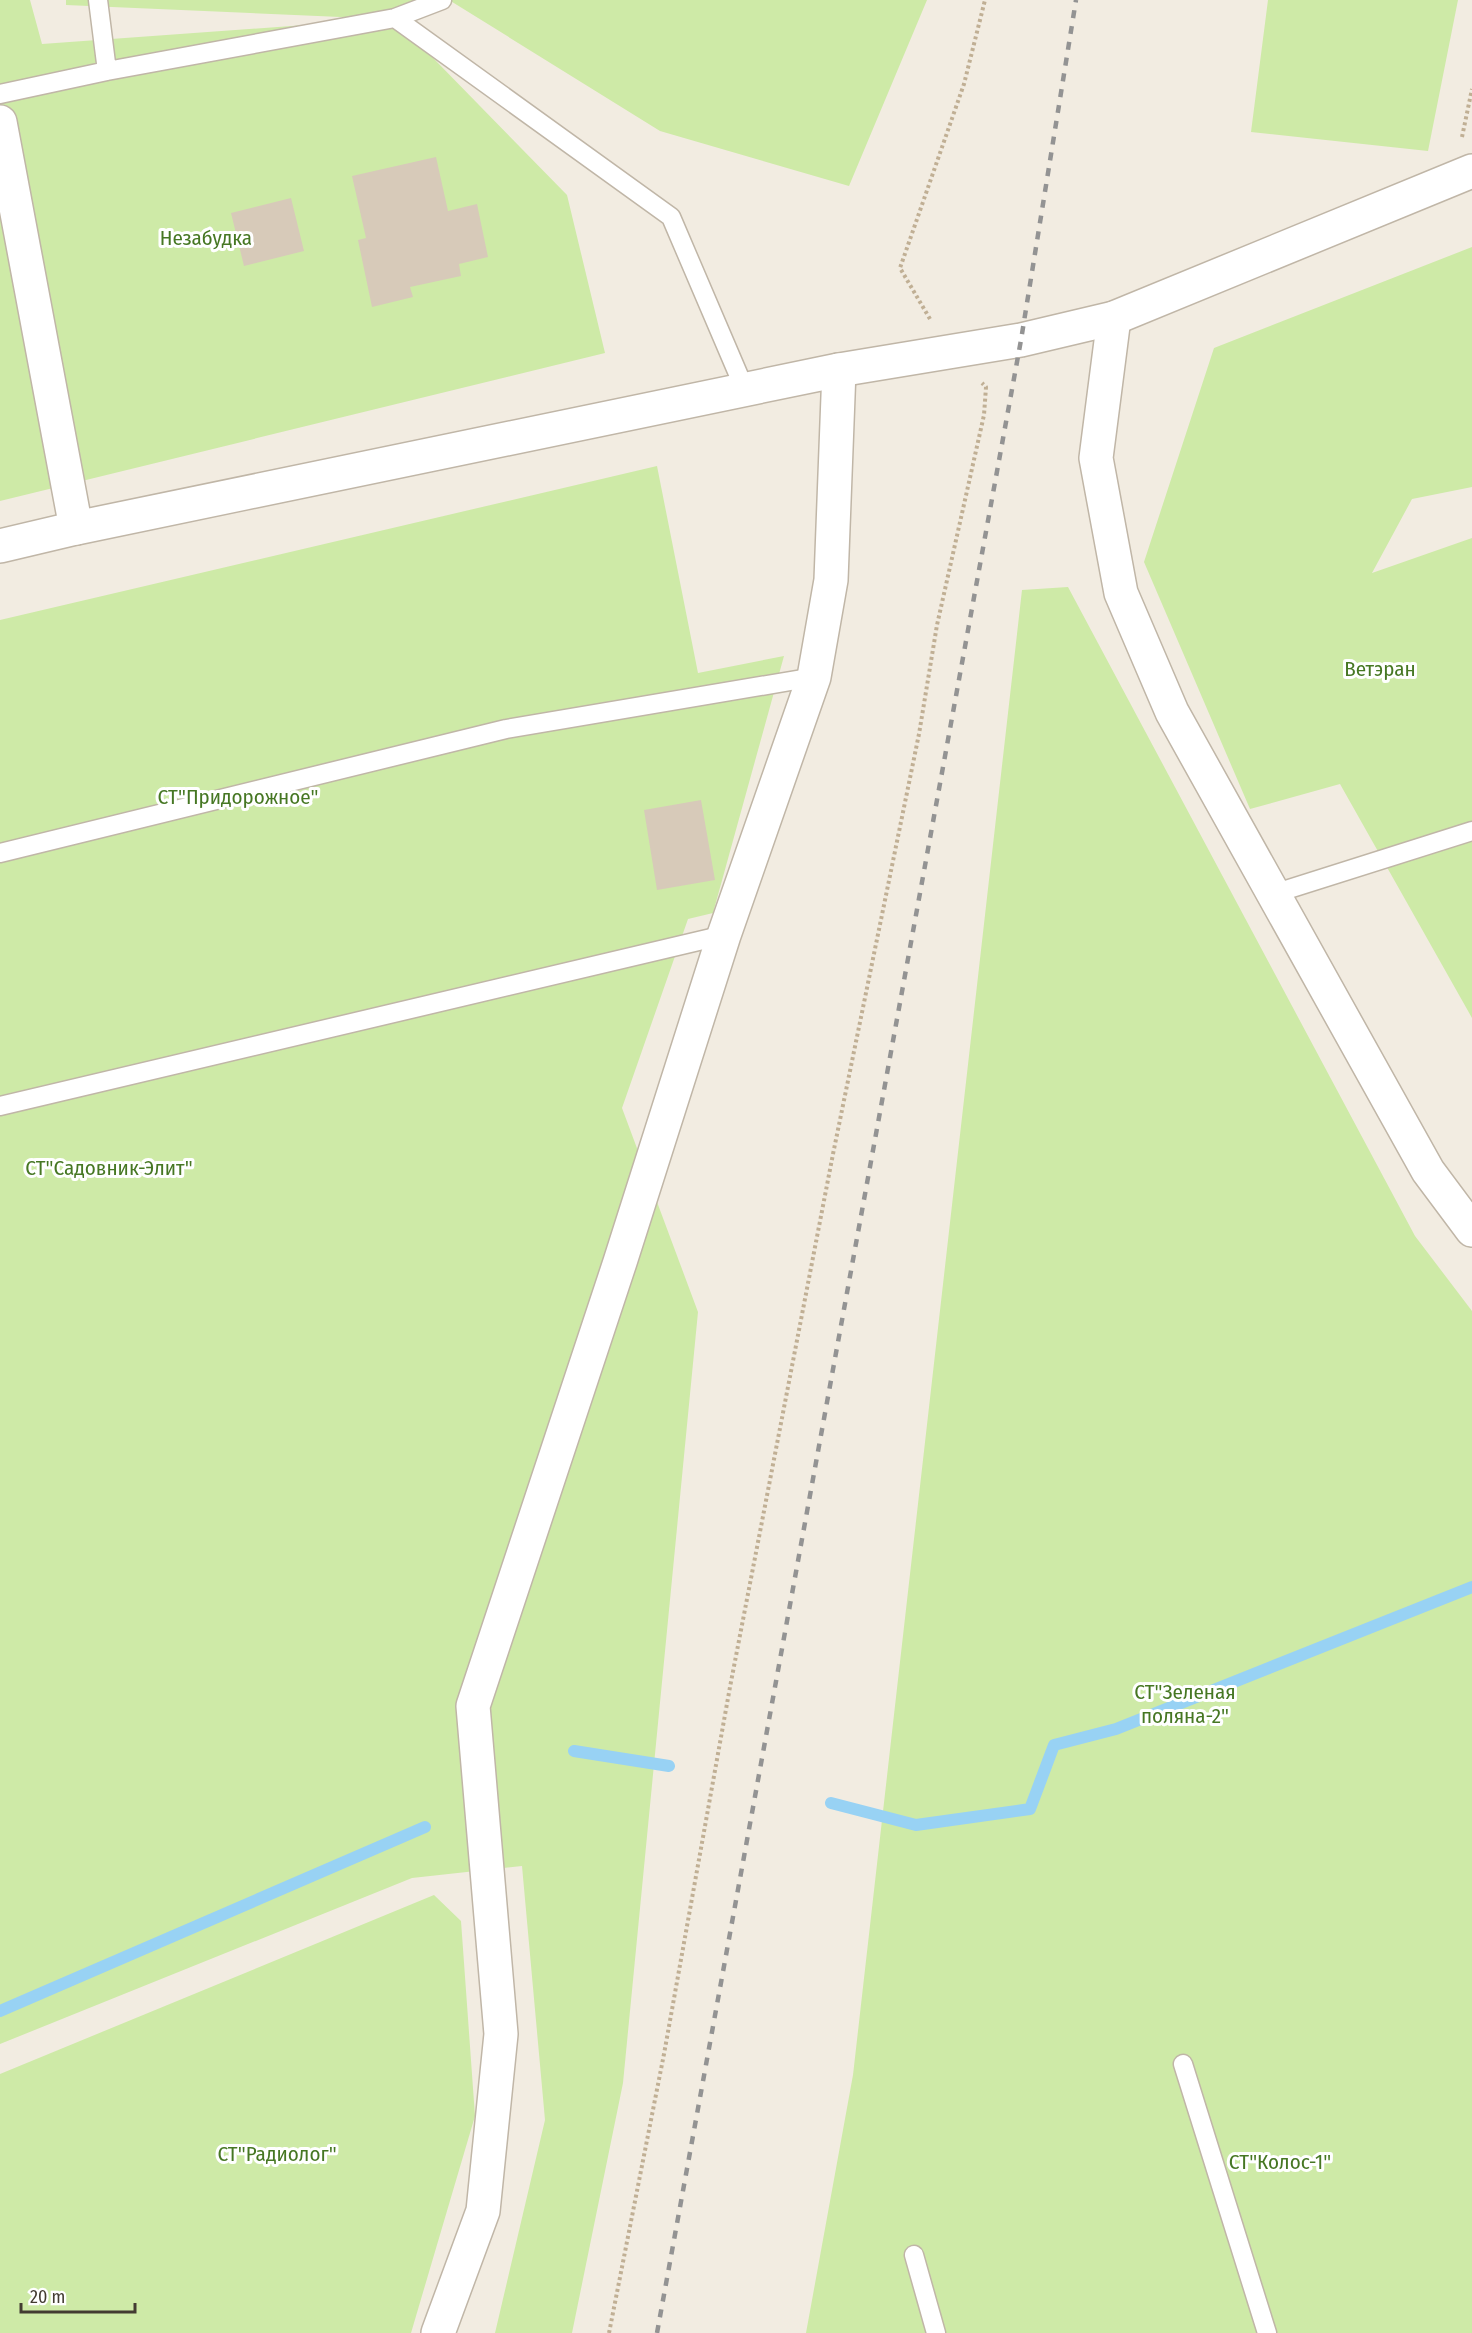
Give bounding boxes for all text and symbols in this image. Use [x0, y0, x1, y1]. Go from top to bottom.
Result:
park label: Незабудка [160, 225, 252, 251]
park label: Ветэран [1344, 656, 1416, 682]
park label: СТ"Придорожное" [158, 784, 318, 810]
park label: СТ"Садовник-Элит" [25, 1155, 193, 1181]
park label: СТ"Зеленая поляна-2" [1134, 1679, 1236, 1729]
park label: СТ"Радиолог" [217, 2141, 337, 2167]
park label: СТ"Колос-1" [1229, 2149, 1331, 2175]
scale bar [21, 2276, 135, 2314]
text: 20 m [30, 2286, 65, 2308]

